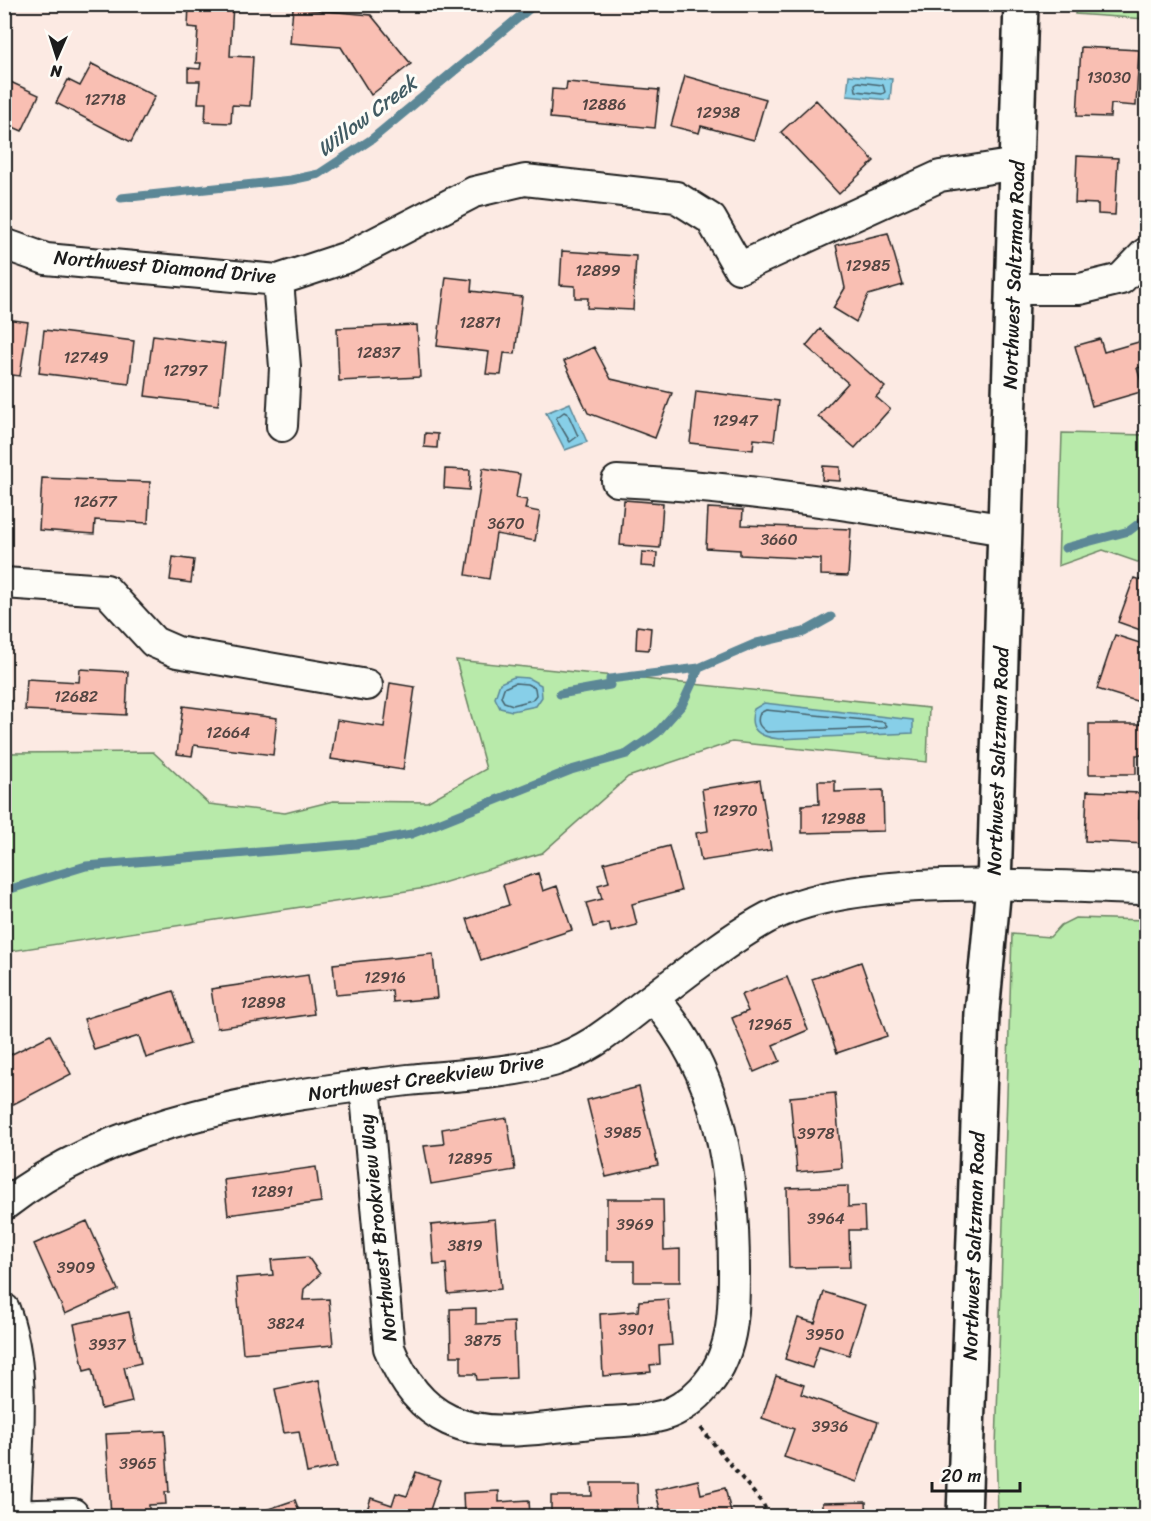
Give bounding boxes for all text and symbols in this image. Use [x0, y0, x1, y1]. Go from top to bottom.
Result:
north arrow [27, 27, 87, 87]
text: N [49, 57, 64, 86]
water label: Willow Creek [308, 63, 428, 167]
house number: 13030 [1087, 63, 1131, 92]
house number: 12718 [84, 85, 126, 114]
house number: 12886 [582, 90, 626, 119]
house number: 12938 [696, 98, 741, 127]
street label: Northwest Saltzman Road [993, 159, 1036, 390]
street label: Northwest Diamond Drive [52, 240, 278, 294]
house number: 12985 [845, 251, 891, 280]
house number: 12899 [575, 256, 621, 285]
house number: 12871 [459, 308, 501, 337]
house number: 12837 [356, 338, 401, 367]
house number: 12749 [63, 343, 109, 372]
house number: 12797 [163, 356, 208, 385]
house number: 12947 [712, 406, 758, 435]
house number: 12677 [73, 487, 118, 516]
house number: 3670 [487, 509, 525, 538]
house number: 3660 [760, 525, 798, 554]
street label: Northwest Saltzman Road [977, 645, 1020, 876]
house number: 12682 [54, 682, 98, 711]
house number: 12664 [206, 718, 250, 747]
house number: 12970 [712, 796, 758, 825]
house number: 12988 [820, 804, 866, 833]
house number: 12916 [364, 963, 406, 992]
house number: 12898 [240, 988, 286, 1017]
house number: 12965 [748, 1010, 793, 1039]
street label: Northwest Creekview Drive [306, 1044, 546, 1112]
street label: Northwest Brookview Way [349, 1112, 407, 1344]
house number: 3985 [604, 1118, 642, 1147]
house number: 3978 [797, 1119, 835, 1148]
street label: Northwest Saltzman Road [953, 1130, 996, 1361]
house number: 12895 [447, 1144, 493, 1173]
house number: 12891 [251, 1177, 293, 1206]
house number: 3964 [807, 1204, 845, 1233]
house number: 3969 [616, 1210, 654, 1239]
house number: 3819 [447, 1231, 483, 1260]
house number: 3909 [57, 1253, 95, 1282]
house number: 3824 [267, 1309, 305, 1338]
house number: 3901 [618, 1315, 654, 1344]
house number: 3950 [806, 1320, 844, 1349]
house number: 3875 [464, 1326, 502, 1355]
house number: 3937 [89, 1330, 126, 1359]
house number: 3936 [812, 1412, 848, 1441]
house number: 3965 [119, 1449, 157, 1478]
scale bar [932, 1455, 1020, 1493]
text: 20 m [941, 1460, 981, 1492]

